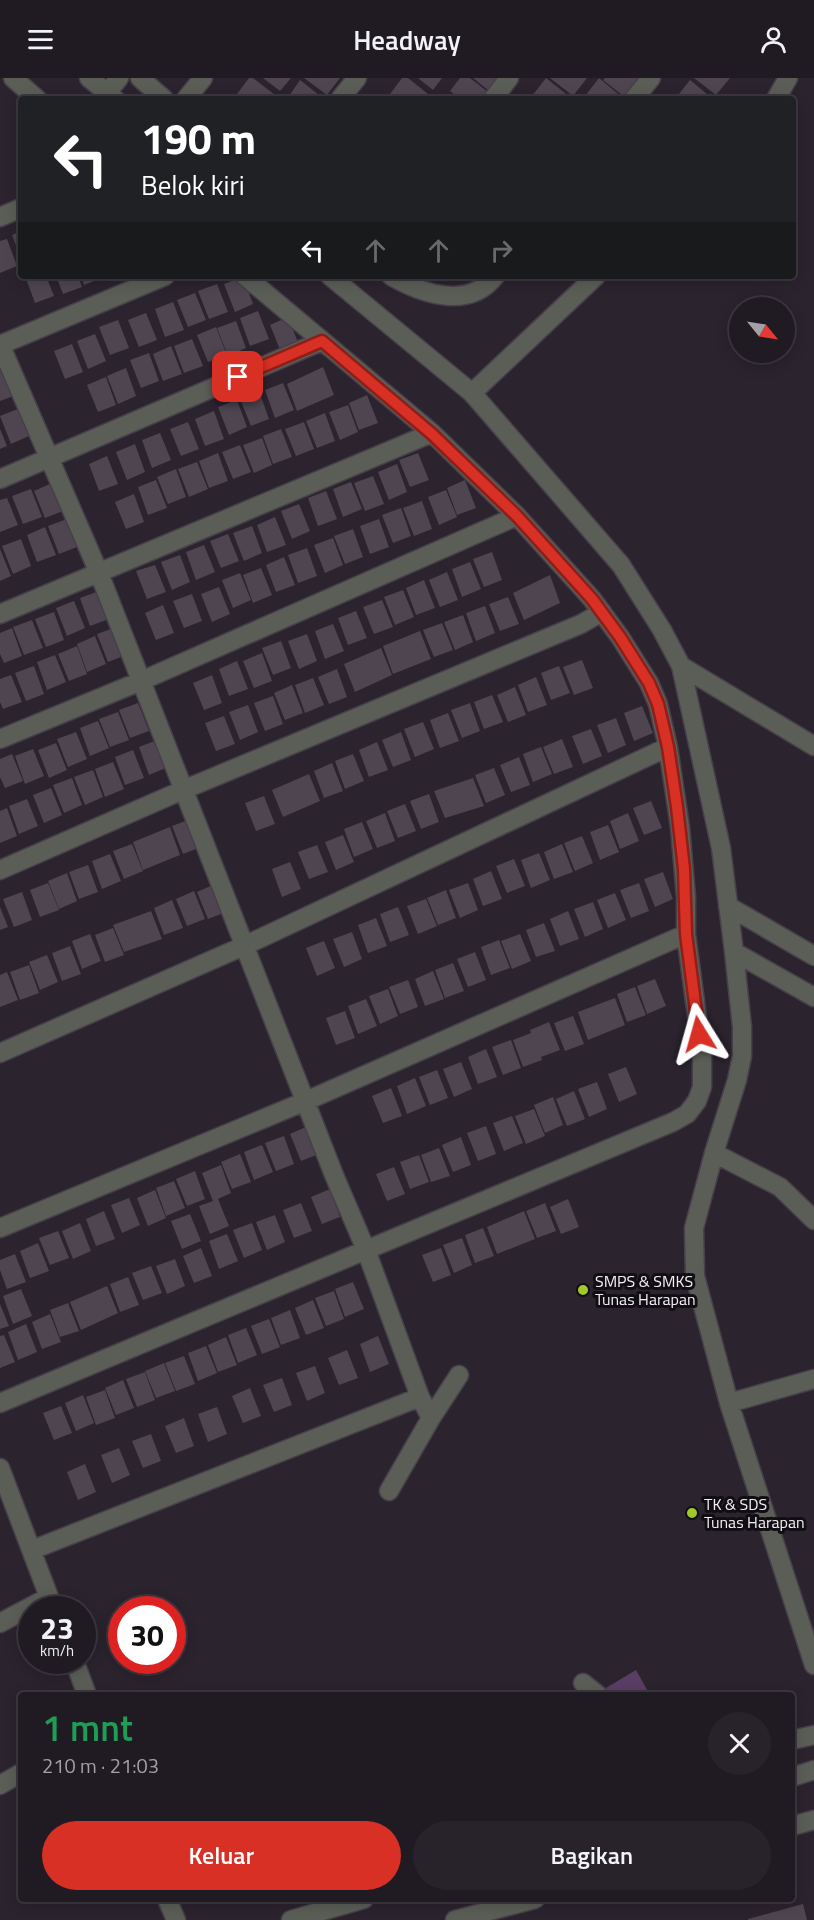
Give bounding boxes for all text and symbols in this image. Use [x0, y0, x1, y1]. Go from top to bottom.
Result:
text: Headway [353, 19, 461, 60]
icon: menu [24, 23, 57, 56]
icon: person [757, 23, 790, 56]
text: 190 m [141, 106, 256, 170]
icon: left [42, 120, 120, 198]
text: Belok kiri [141, 164, 245, 205]
icon: left [296, 234, 329, 267]
icon: ahead [359, 234, 392, 267]
icon: ahead [422, 234, 455, 267]
icon: right [485, 234, 518, 267]
north arrow [729, 297, 795, 363]
map controls [729, 297, 795, 363]
pin [212, 351, 263, 402]
icon: arrive [221, 360, 254, 393]
position arrow [667, 1002, 731, 1066]
place label: SMPS & SMKS Tunas Harapan [595, 1269, 696, 1311]
marker: SMPS & SMKS Tunas Harapan [576, 1283, 590, 1297]
place label: TK & SDS Tunas Harapan [704, 1492, 805, 1534]
marker: TK & SDS Tunas Harapan [685, 1506, 699, 1520]
speed limit sign: 30 [108, 1596, 186, 1674]
text: 23 [40, 1605, 74, 1651]
text: km/h [40, 1639, 74, 1662]
text: 1 mnt [42, 1700, 133, 1755]
button: close [708, 1712, 771, 1775]
text: 210 m · 21:03 [42, 1750, 159, 1781]
button: Keluar [42, 1821, 401, 1890]
button: Bagikan [413, 1821, 771, 1890]

